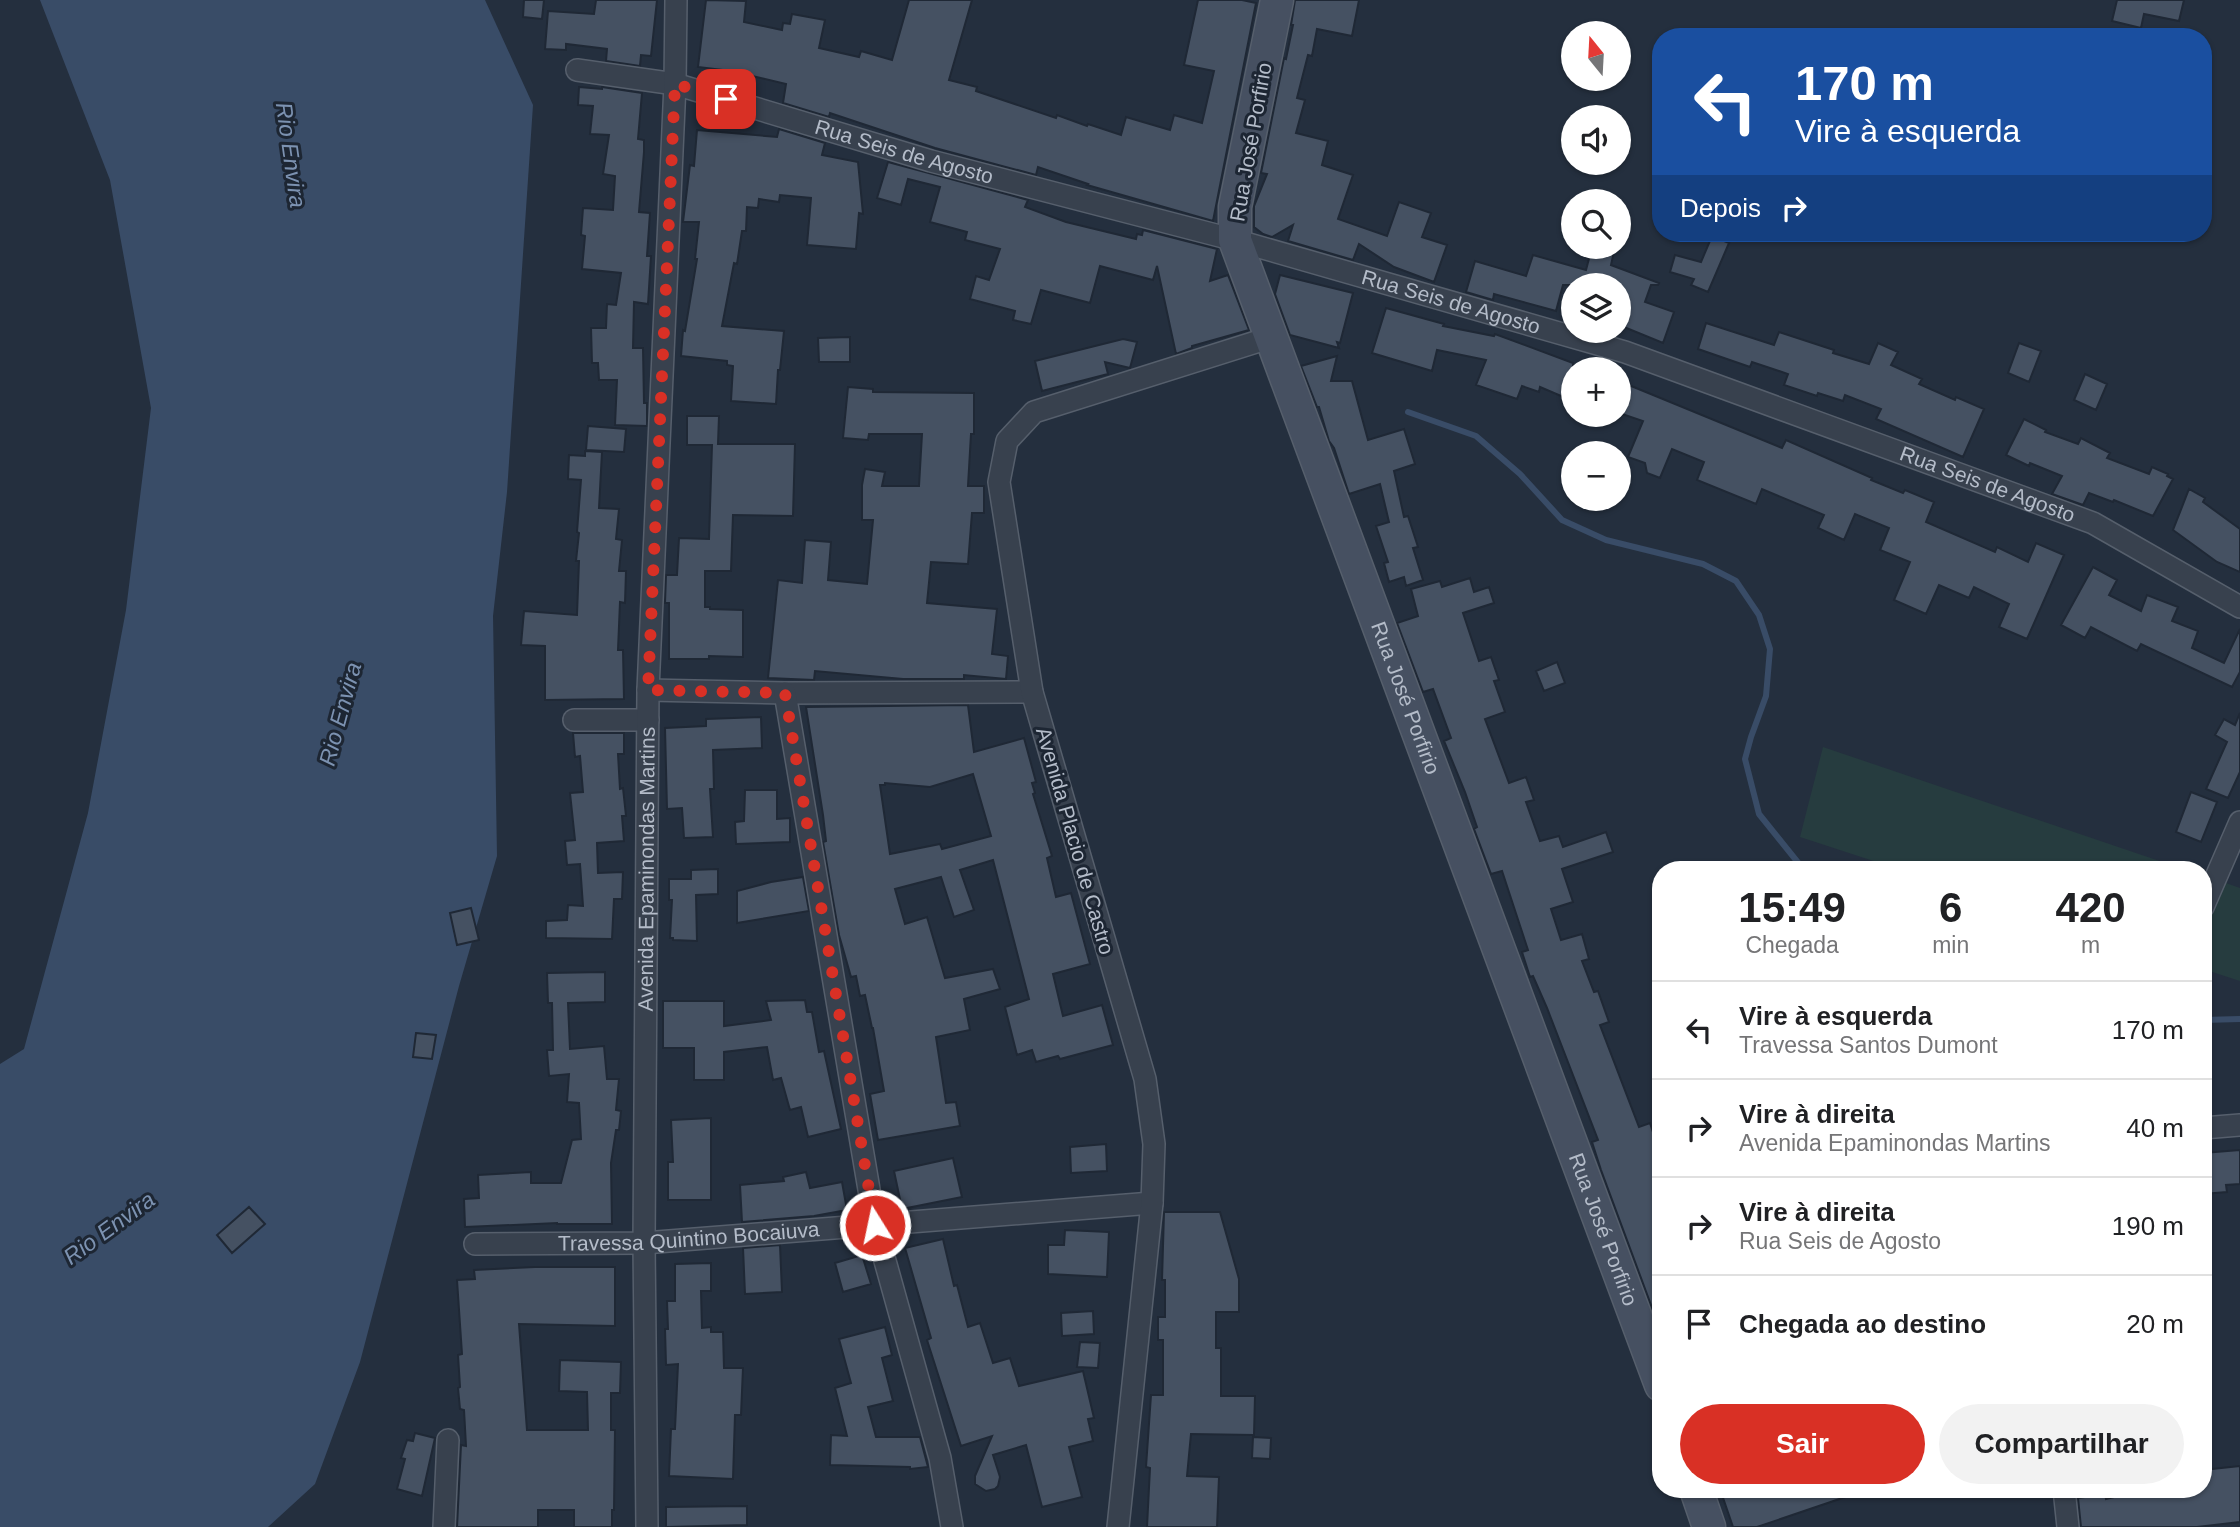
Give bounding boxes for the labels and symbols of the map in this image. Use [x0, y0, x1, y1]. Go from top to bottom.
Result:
north arrow [1561, 21, 1631, 91]
street label: Rua José Porfirio [1225, 61, 1276, 223]
pin [696, 69, 756, 129]
water label: Rio Envira [271, 101, 311, 209]
street label: Rua Seis de Agosto [812, 115, 996, 188]
street label: Rua Seis de Agosto [1359, 265, 1543, 338]
street label: Rua Seis de Agosto [1897, 441, 2078, 526]
street label: Rua José Porfirio [1367, 618, 1445, 777]
water label: Rio Envira [314, 659, 366, 769]
street label: Avenida Placio de Castro [1032, 725, 1119, 957]
street label: Avenida Epaminondas Martins [634, 727, 659, 1011]
street label: Rua José Porfirio [1565, 1150, 1643, 1309]
water label: Rio Envira [58, 1186, 160, 1270]
position arrow [838, 1188, 912, 1262]
street label: Travessa Quintino Bocaiuva [558, 1217, 821, 1255]

